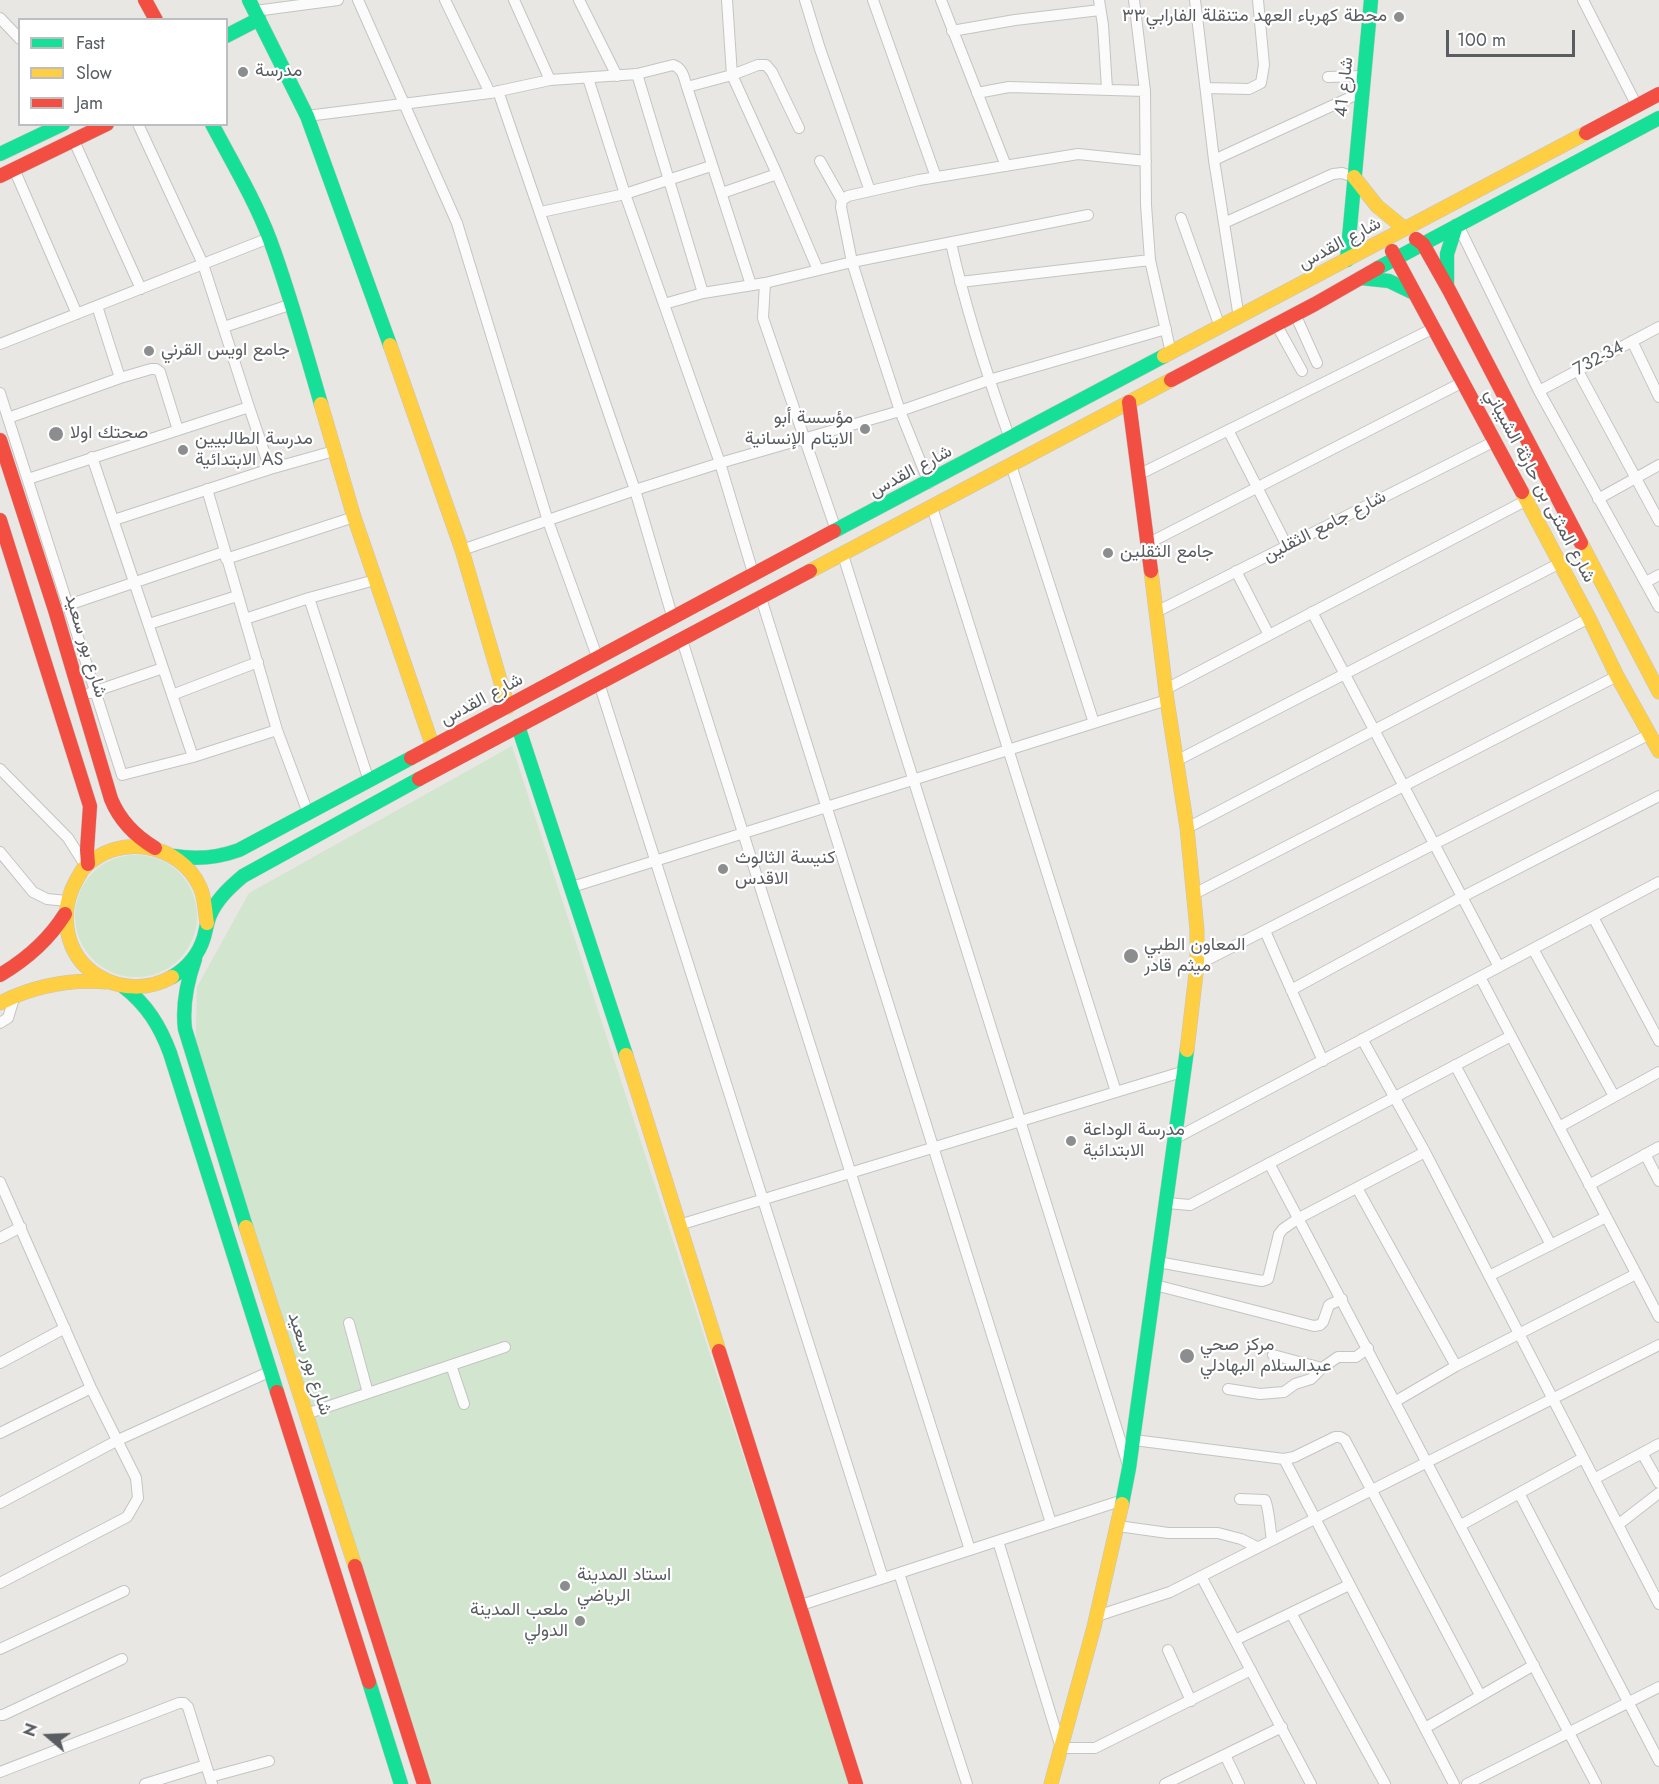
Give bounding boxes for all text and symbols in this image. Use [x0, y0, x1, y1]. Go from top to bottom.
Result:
place label: محطة كهرباء العهد متنقلة الفارابي٣٣ [1122, 6, 1387, 28]
marker: محطة كهرباء العهد متنقلة الفارابي٣٣ [1392, 10, 1406, 24]
legend [18, 18, 228, 126]
scale bar [1449, 18, 1578, 56]
text: 100 m [1457, 27, 1506, 53]
text: Fast [76, 30, 105, 56]
street label: شارع 41 [1331, 56, 1359, 118]
text: Slow [76, 60, 112, 86]
place label: مدرسة [255, 61, 302, 83]
marker: مدرسة [236, 65, 250, 79]
text: Jam [76, 90, 103, 116]
street label: شارع القدس [1295, 213, 1385, 275]
street label: 732-34 [1570, 337, 1628, 381]
place label: جامع اويس القرني [161, 340, 290, 362]
marker: جامع اويس القرني [142, 344, 156, 358]
street label: شارع المثنى بن حارثة الشيباني [1479, 385, 1599, 587]
place label: مؤسسة أبو الايتام الإنسانية [745, 408, 853, 450]
marker: مؤسسة أبو الايتام الإنسانية [858, 422, 872, 436]
place label: صحتك اولا [70, 423, 148, 445]
marker: صحتك اولا [47, 425, 65, 443]
place label: مدرسة الطالبيين الابتدائية AS [195, 429, 313, 472]
street label: شارع القدس [866, 441, 956, 503]
marker: مدرسة الطالبيين الابتدائية AS [176, 443, 190, 457]
street label: شارع جامع الثقلين [1260, 487, 1390, 567]
place label: جامع الثقلين [1120, 542, 1214, 564]
marker: جامع الثقلين [1101, 546, 1115, 560]
street label: شارع بور سعيد [59, 592, 111, 700]
street label: شارع القدس [437, 669, 527, 731]
place label: كنيسة الثالوث الاقدس [735, 848, 835, 890]
marker: كنيسة الثالوث الاقدس [716, 862, 730, 876]
place label: المعاون الطبي ميثم قادر [1144, 935, 1245, 978]
marker: المعاون الطبي ميثم قادر [1122, 947, 1140, 965]
place label: مدرسة الوداعة الابتدائية [1083, 1120, 1185, 1162]
marker: مدرسة الوداعة الابتدائية [1064, 1134, 1078, 1148]
street label: شارع بور سعيد [282, 1310, 336, 1418]
place label: مركز صحي عبدالسلام البهادلي [1200, 1335, 1331, 1378]
marker: مركز صحي عبدالسلام البهادلي [1178, 1347, 1196, 1365]
place label: استاد المدينة الرياضي [577, 1565, 671, 1608]
marker: استاد المدينة الرياضي [558, 1579, 572, 1593]
place label: ملعب المدينة الدولي [470, 1600, 568, 1642]
marker: ملعب المدينة الدولي [573, 1614, 587, 1628]
north arrow [18, 1706, 78, 1766]
text: N [18, 1720, 43, 1740]

